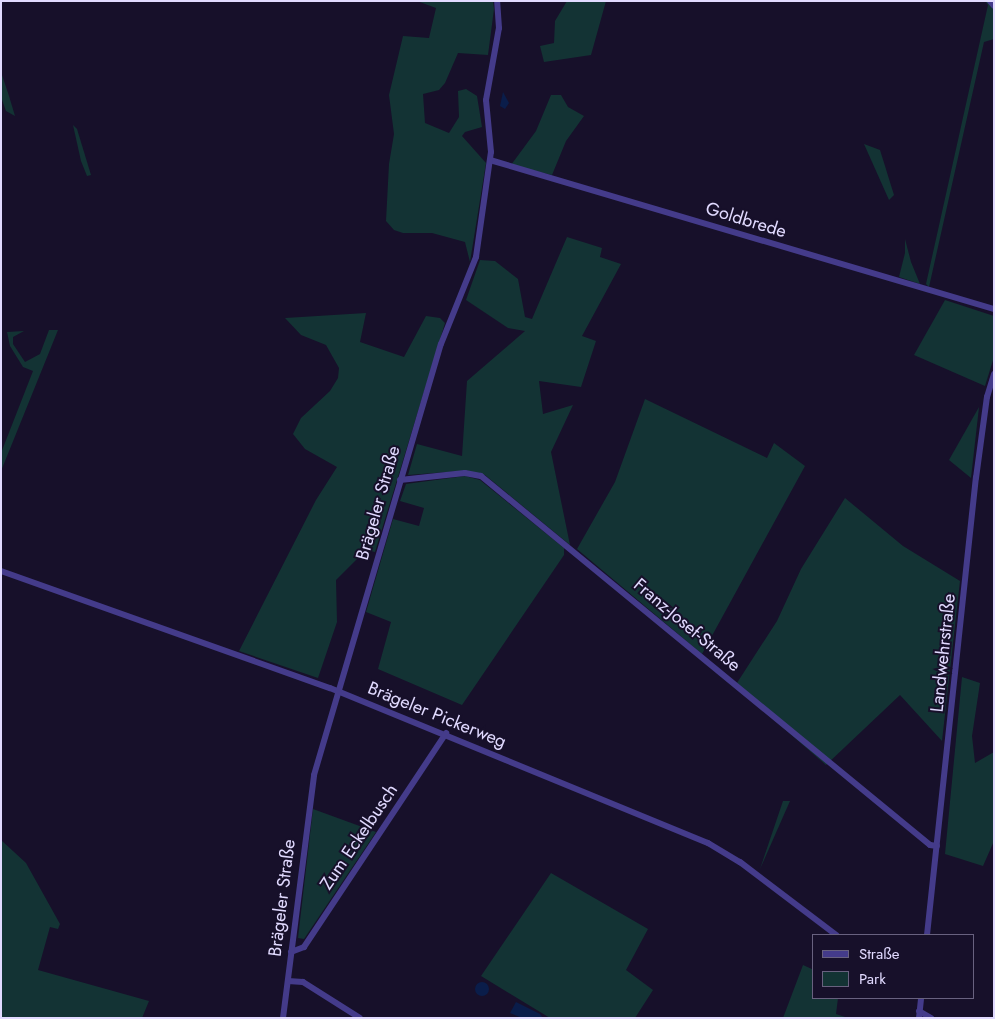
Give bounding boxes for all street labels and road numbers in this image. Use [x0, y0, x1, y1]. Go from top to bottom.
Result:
street label: Goldbrede [703, 198, 789, 242]
street label: Brägeler Straße [351, 443, 405, 563]
street label: Franz-Josef-Straße [629, 574, 745, 676]
street label: Landwehrstraße [926, 593, 960, 713]
street label: Brägeler Pickerweg [364, 677, 510, 753]
street label: Zum Eckelbusch [316, 780, 402, 894]
street label: Brägeler Straße [264, 838, 300, 958]

